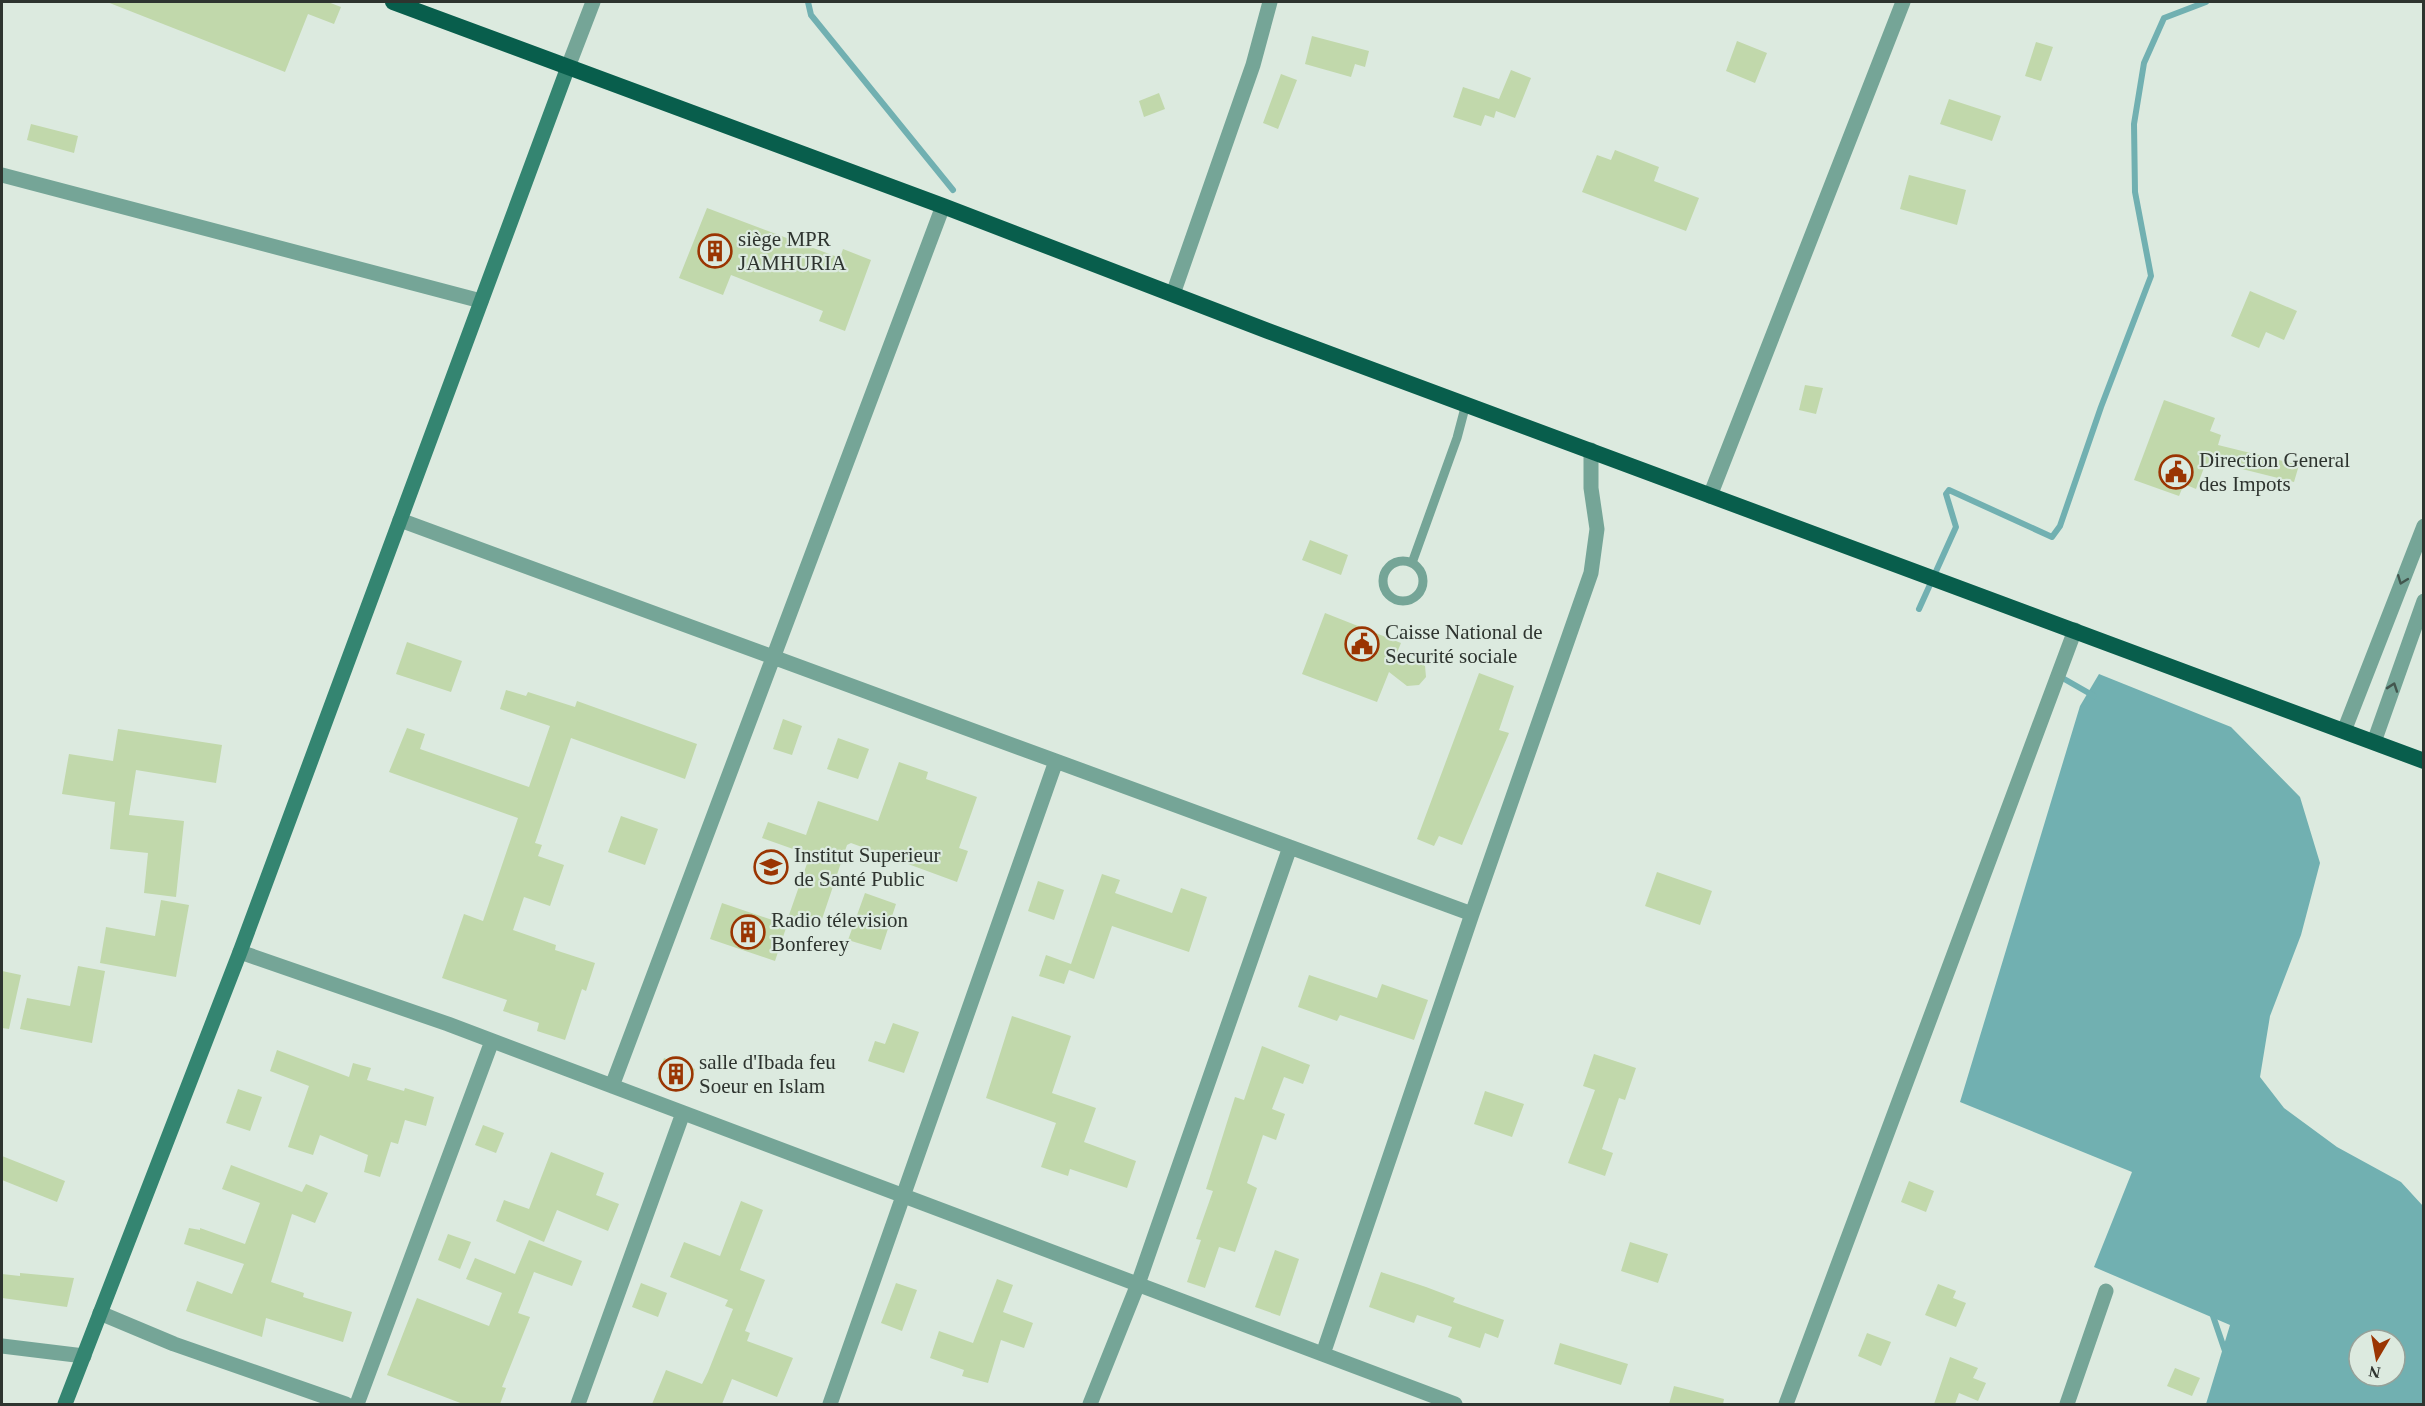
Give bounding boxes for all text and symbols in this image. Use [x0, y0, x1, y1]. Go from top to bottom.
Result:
place label: siège MPR JAMHURIA [738, 227, 847, 275]
building icon: siège MPR JAMHURIA [697, 233, 733, 269]
place label: Direction General des Impots [2199, 448, 2350, 496]
public building icon: Direction General des Impots [2158, 454, 2194, 490]
one-way arrow [2397, 574, 2410, 585]
place label: Caisse National de Securité sociale [1385, 620, 1542, 668]
public building icon: Caisse National de Securité sociale [1344, 626, 1380, 662]
one-way arrow [2386, 682, 2399, 693]
place label: Institut Superieur de Santé Public [794, 843, 940, 891]
school or university icon: Institut Superieur de Santé Public [753, 849, 789, 885]
place label: Radio télevision Bonferey [771, 908, 909, 956]
building icon: Radio télevision Bonferey [730, 914, 766, 950]
place label: salle d'Ibada feu Soeur en Islam [699, 1050, 836, 1098]
building icon: salle d'Ibada feu Soeur en Islam [658, 1056, 694, 1092]
north arrow [2347, 1328, 2407, 1388]
text: N [2367, 1363, 2382, 1382]

